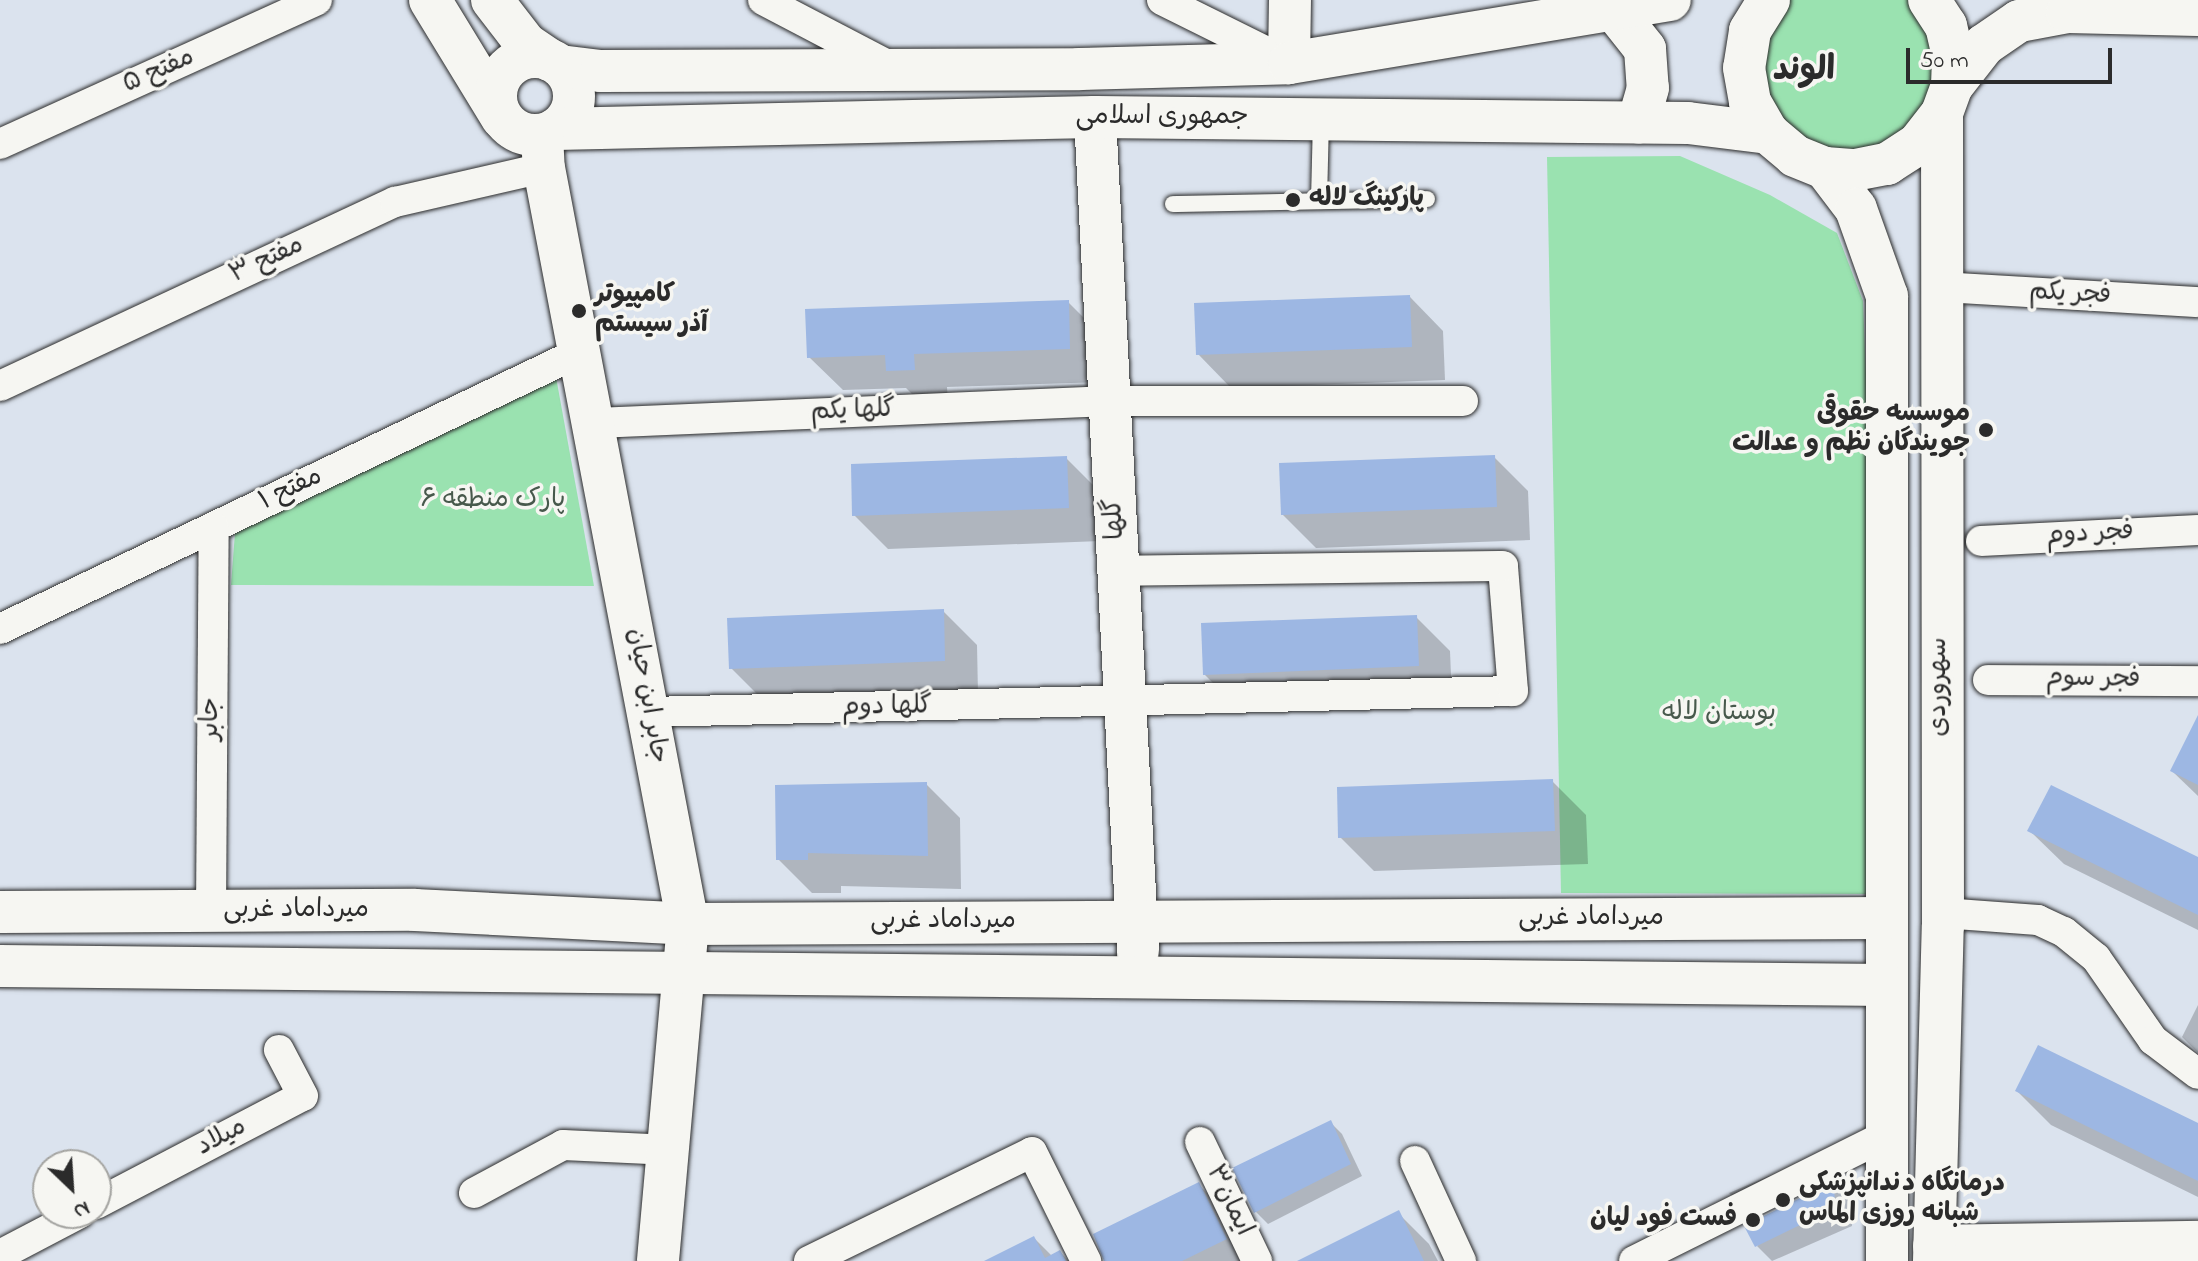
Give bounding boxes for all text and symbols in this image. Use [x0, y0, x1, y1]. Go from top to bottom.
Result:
scale bar [1910, 32, 2116, 82]
street label: مفتح ۵ [118, 43, 200, 101]
text: 50 m [1920, 44, 1969, 79]
district label: الوند [1773, 52, 1835, 92]
street label: جمهوری اسلامی [1075, 102, 1249, 134]
place label: پارکینگ لاله [1309, 184, 1424, 216]
marker: پارکینگ لاله [1284, 191, 1302, 209]
street label: مفتح ۳ [225, 230, 309, 292]
street label: فجر یکم [2028, 277, 2112, 313]
place label: کامپیوتر آذر سیستم [595, 280, 708, 342]
marker: کامپیوتر آذر سیستم [570, 302, 588, 320]
street label: گلها یکم [810, 395, 896, 429]
place label: موسسه حقوقی جویندگان نظم و عدالت [1732, 399, 1970, 460]
marker: موسسه حقوقی جویندگان نظم و عدالت [1977, 421, 1995, 439]
street label: مفتح ۱ [254, 461, 328, 519]
park label: پارک منطقه ۶ [420, 485, 566, 517]
street label: گلها [1099, 498, 1133, 540]
street label: فجر دوم [2046, 517, 2134, 553]
street label: جابر ابن حیان [619, 626, 673, 766]
street label: سهروردی [1924, 637, 1956, 737]
street label: فجر سوم [2045, 664, 2141, 696]
street label: گلها دوم [842, 692, 932, 724]
street label: جابر [196, 697, 228, 741]
park label: بوستان لاله [1662, 698, 1776, 730]
street label: میرداماد غربی [223, 895, 369, 927]
street label: میرداماد غربی [1518, 903, 1664, 935]
street label: میرداماد غربی [870, 906, 1016, 938]
street label: میلاد [192, 1112, 252, 1164]
north arrow [32, 1149, 112, 1229]
street label: ایمان۳ [1198, 1160, 1258, 1242]
place label: درمانگاه دندان‍‍پزشکی شبانه روزی الماس [1799, 1169, 2005, 1230]
text: N [68, 1191, 95, 1227]
marker: درمانگاه دندان‍‍پزشکی شبانه روزی الماس [1774, 1191, 1792, 1209]
place label: فست فود لیان [1590, 1204, 1737, 1236]
marker: فست فود لیان [1744, 1211, 1762, 1229]

